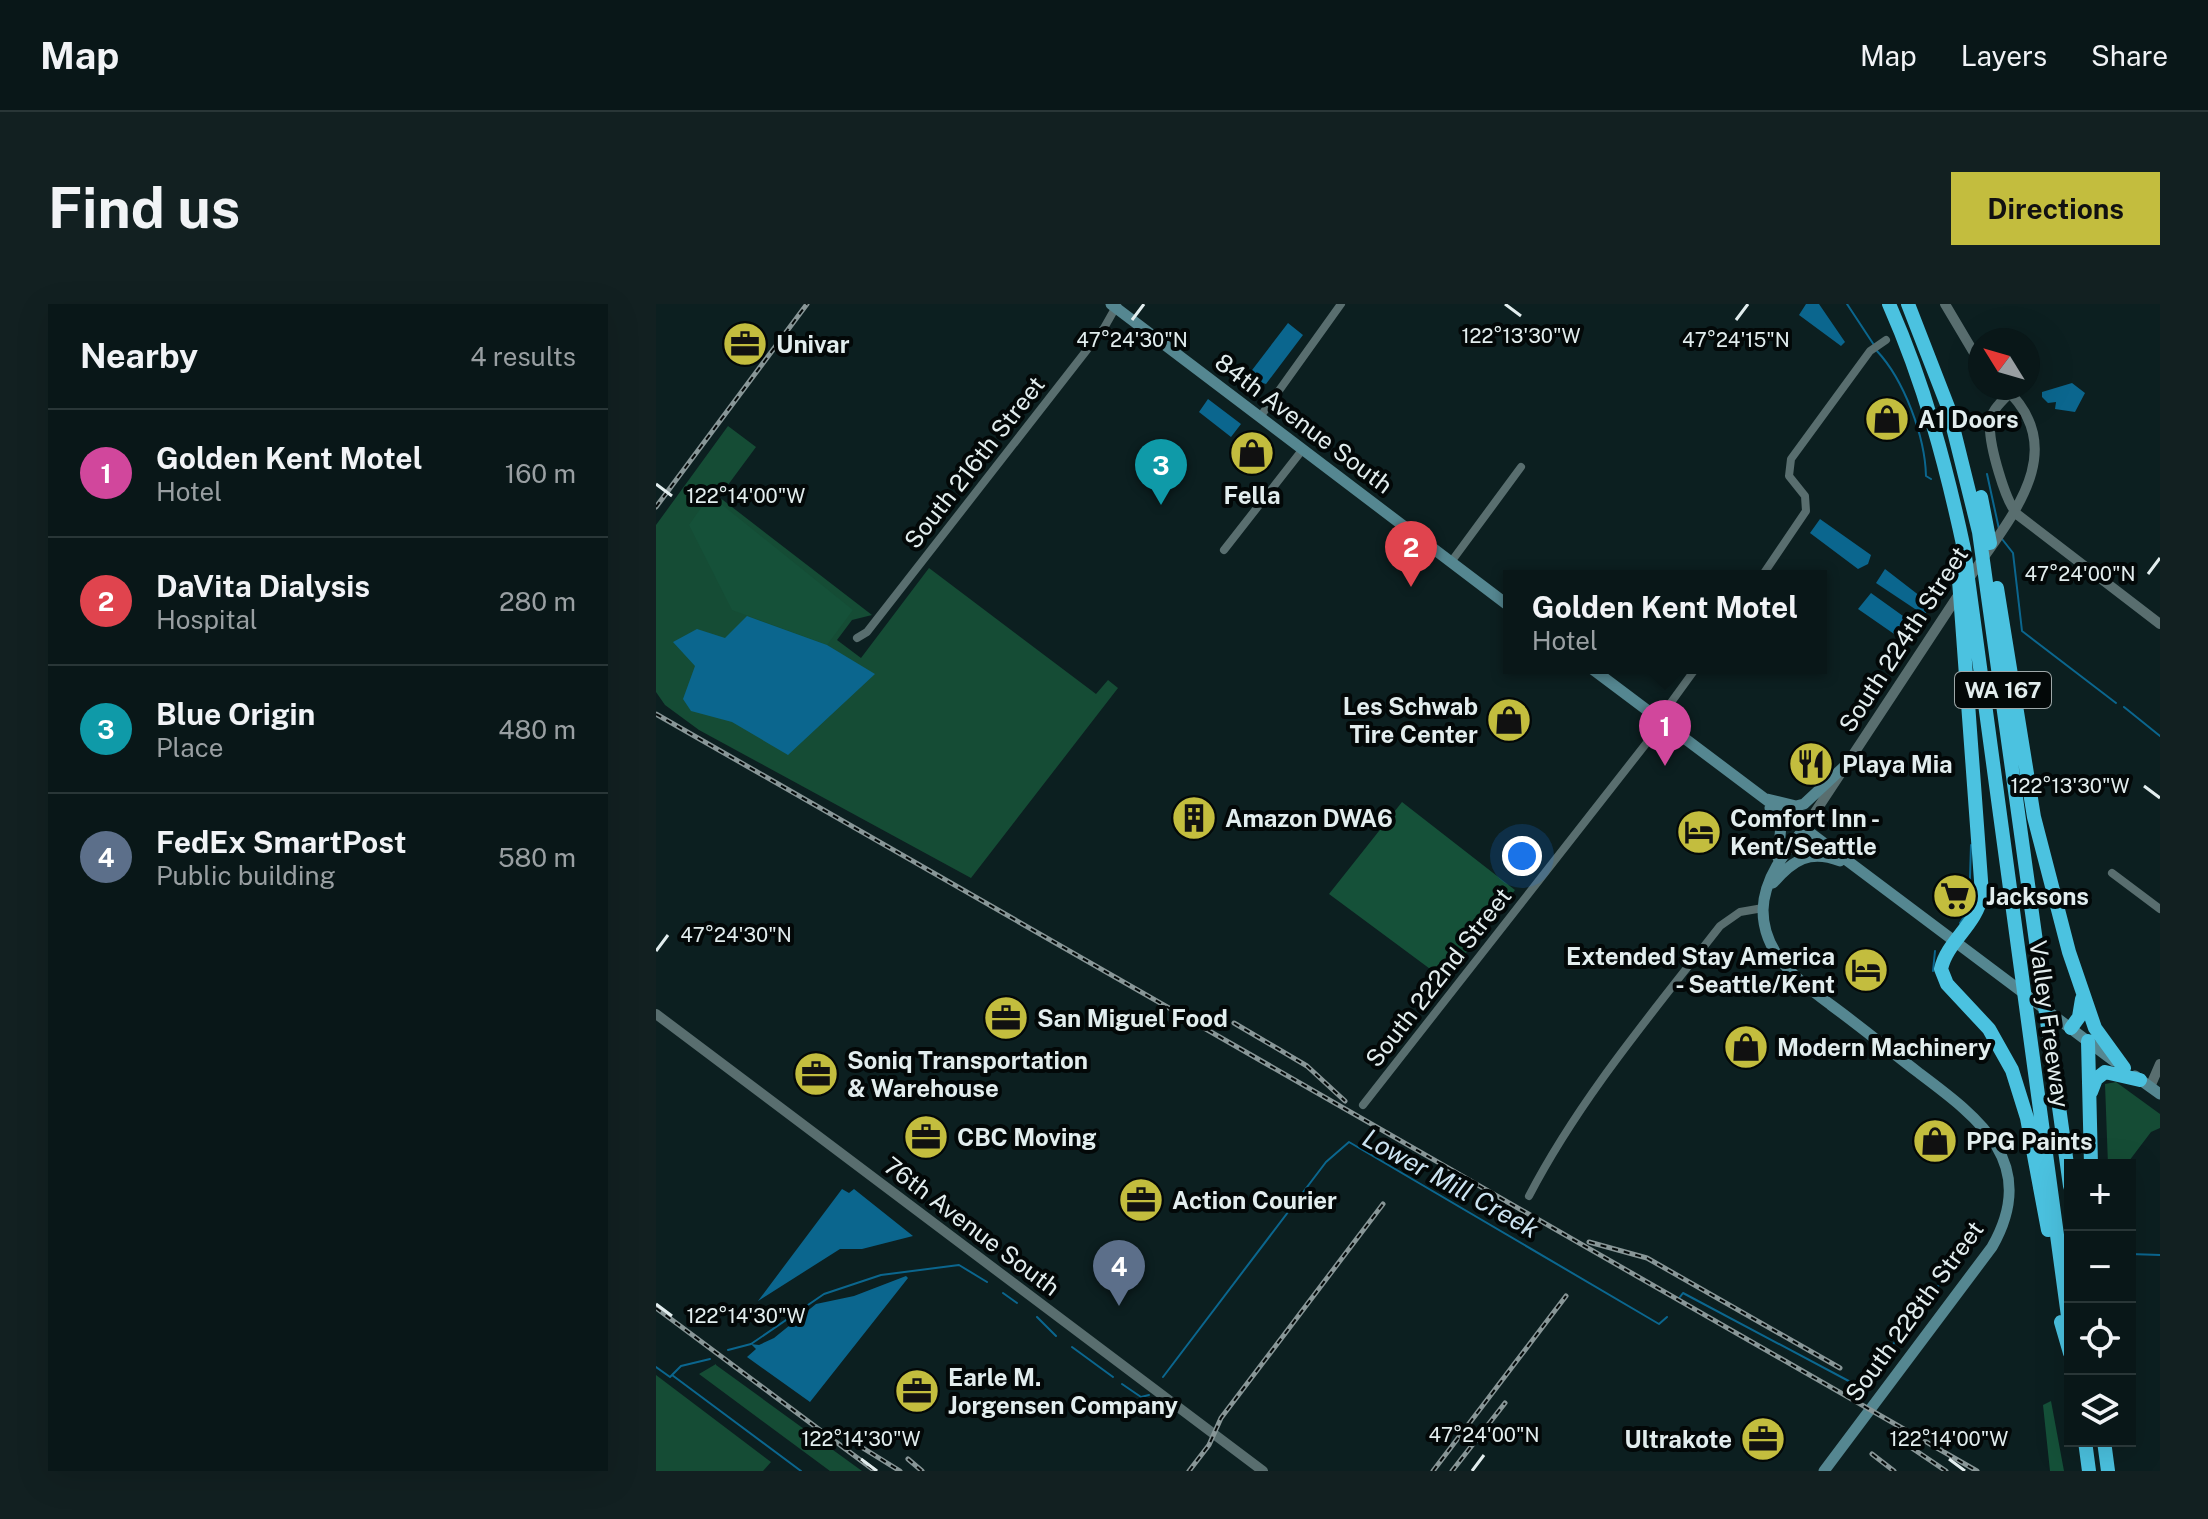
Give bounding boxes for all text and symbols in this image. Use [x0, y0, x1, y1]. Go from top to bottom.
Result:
text: Map [40, 33, 119, 78]
text: Map [1860, 39, 1917, 72]
text: Layers [1961, 39, 2047, 72]
text: Share [2091, 39, 2168, 72]
button: Directions [1951, 172, 2160, 245]
text: Find us [48, 175, 240, 241]
office icon: Univar [721, 320, 769, 368]
text: 122°13'30"W [1461, 324, 1581, 348]
text: 47°24'30"N [1076, 328, 1188, 352]
text: 47°24'15"N [1682, 328, 1790, 352]
north arrow [1968, 328, 2040, 400]
place label: Univar [776, 330, 850, 358]
text: Nearby [80, 336, 198, 376]
text: 4 results [470, 341, 576, 372]
street label: 84th Avenue South [1210, 347, 1398, 499]
street label: South 216th Street [898, 370, 1050, 554]
shop icon: A1 Doors [1863, 395, 1911, 443]
place label: A1 Doors [1918, 405, 2019, 433]
shop icon: Fella [1228, 429, 1276, 477]
pin: 3 [1135, 439, 1187, 505]
text: Golden Kent Motel [156, 440, 423, 476]
text: 1 [100, 458, 112, 489]
text: 160 m [505, 458, 576, 489]
text: Hotel [156, 476, 222, 507]
place label: Fella [1224, 481, 1280, 509]
text: 122°14'00"W [687, 484, 805, 508]
pin: 2 [1385, 521, 1437, 587]
street label: South 224th Street [1833, 541, 1973, 737]
text: 47°24'00"N [2024, 562, 2136, 586]
text: DaVita Dialysis [156, 568, 370, 604]
popup [1503, 570, 1827, 674]
text: 2 [98, 586, 114, 617]
text: 280 m [499, 586, 576, 617]
text: Golden Kent Motel [1532, 589, 1798, 625]
text: Hospital [156, 604, 258, 635]
text: Hotel [1532, 625, 1598, 656]
road number: WA 167 [1955, 672, 2051, 708]
place label: Les Schwab Tire Center [1343, 692, 1478, 748]
text: Blue Origin [156, 696, 315, 732]
shop icon: Les Schwab Tire Center [1485, 696, 1533, 744]
pin: 1 [1639, 700, 1691, 766]
text: 3 [97, 714, 115, 745]
text: 480 m [498, 714, 576, 745]
text: Place [156, 732, 223, 763]
restaurant icon: Playa Mia [1787, 740, 1835, 788]
place label: Playa Mia [1842, 750, 1953, 778]
text: 122°13'30"W [2010, 774, 2130, 798]
building icon: Amazon DWA6 [1170, 794, 1218, 842]
place label: Amazon DWA6 [1225, 804, 1393, 832]
place label: Comfort Inn - Kent/Seattle [1730, 804, 1880, 860]
hotel icon: Comfort Inn - Kent/Seattle [1675, 808, 1723, 856]
text: FedEx SmartPost [156, 824, 406, 860]
your location [1502, 836, 1542, 876]
text: 4 [97, 842, 115, 873]
text: 580 m [498, 842, 576, 873]
text: Public building [156, 860, 336, 891]
supermarket icon: Jacksons [1931, 872, 1979, 920]
street label: South 222nd Street [1359, 882, 1517, 1072]
place label: Jacksons [1986, 882, 2089, 910]
text: 47°24'30"N [680, 923, 792, 947]
street label: Valley Freeway [2024, 939, 2076, 1110]
place label: Extended Stay America - Seattle/Kent [1566, 942, 1835, 998]
hotel icon: Extended Stay America - Seattle/Kent [1842, 946, 1890, 994]
office icon: San Miguel Food [982, 994, 1030, 1042]
place label: San Miguel Food [1037, 1004, 1228, 1032]
shop icon: Modern Machinery [1722, 1023, 1770, 1071]
place label: Modern Machinery [1777, 1033, 1992, 1061]
place label: Soniq Transportation & Warehouse [847, 1046, 1088, 1102]
office icon: Soniq Transportation & Warehouse [792, 1050, 840, 1098]
office icon: CBC Moving [902, 1113, 950, 1161]
shop icon: PPG Paints [1911, 1117, 1959, 1165]
water label: Lower Mill Creek [1358, 1122, 1544, 1244]
place label: CBC Moving [957, 1123, 1097, 1151]
place label: PPG Paints [1966, 1127, 2093, 1155]
street label: 76th Avenue South [879, 1151, 1065, 1301]
map controls [2064, 1159, 2136, 1447]
button: + [2064, 1159, 2136, 1231]
office icon: Action Courier [1117, 1176, 1165, 1224]
place label: Action Courier [1172, 1186, 1337, 1214]
street label: South 228th Street [1839, 1215, 1989, 1407]
button: − [2064, 1231, 2136, 1303]
pin: 4 [1093, 1240, 1145, 1306]
button: locate [2064, 1303, 2136, 1375]
text: 122°14'30"W [686, 1304, 806, 1328]
place label: Earle M. Jorgensen Company [948, 1363, 1178, 1419]
office icon: Earle M. Jorgensen Company [893, 1367, 941, 1415]
button: layers [2064, 1375, 2136, 1447]
office icon: Ultrakote [1739, 1415, 1787, 1463]
text: 47°24'00"N [1428, 1423, 1540, 1447]
place label: Ultrakote [1624, 1425, 1732, 1453]
text: 122°14'30"W [801, 1427, 921, 1451]
text: 122°14'00"W [1890, 1427, 2008, 1451]

